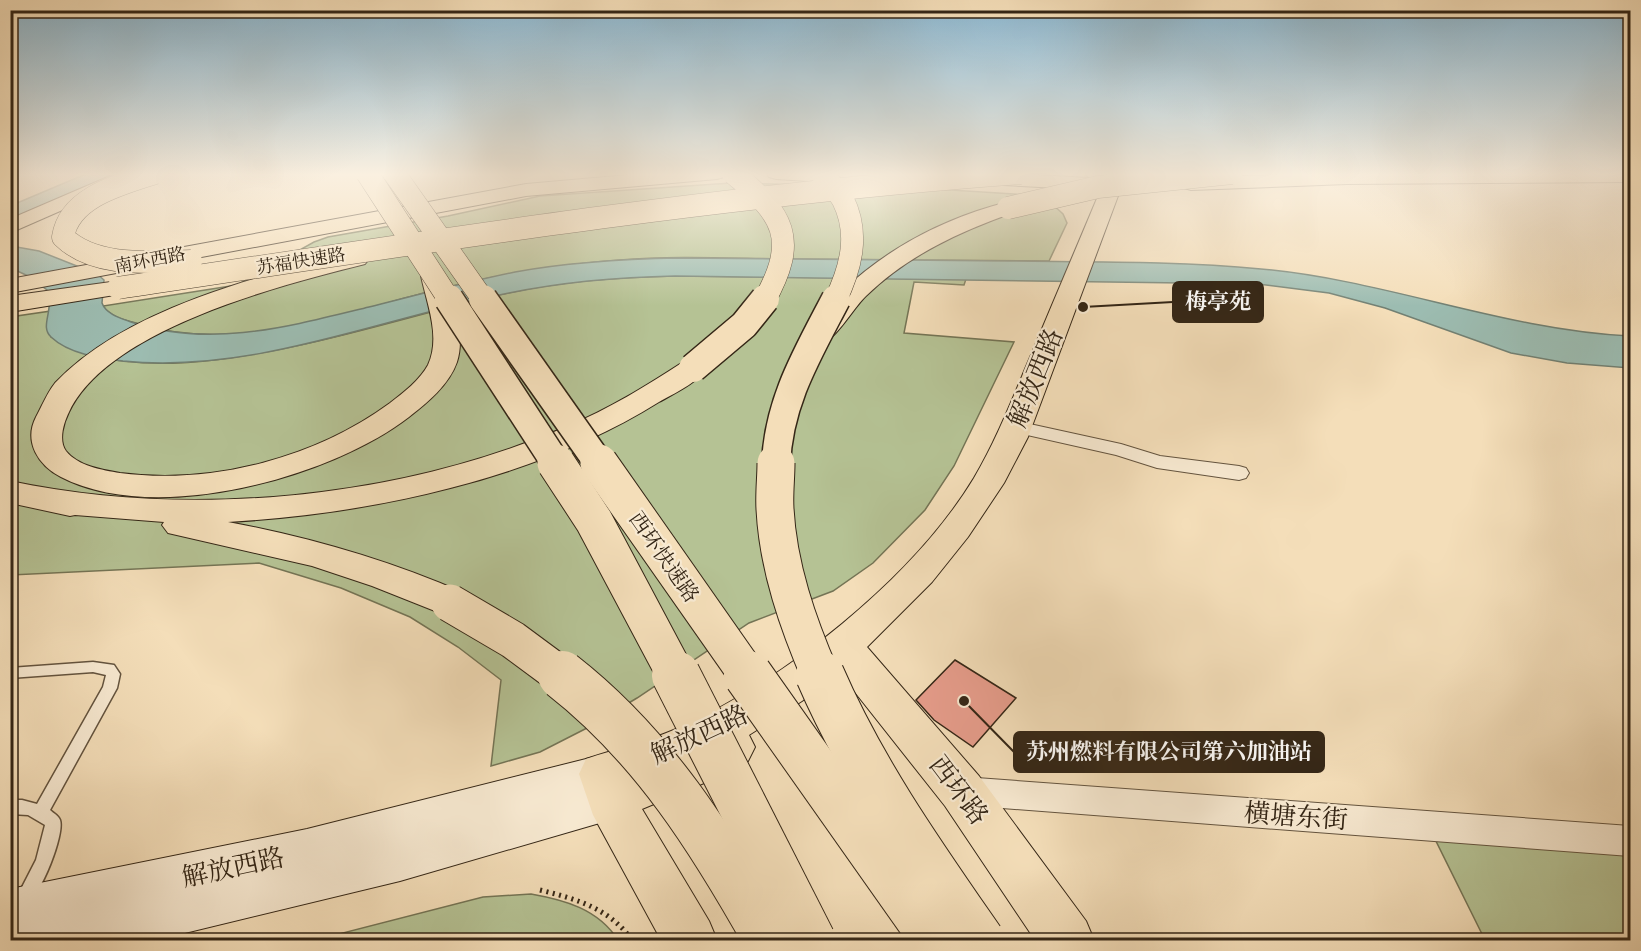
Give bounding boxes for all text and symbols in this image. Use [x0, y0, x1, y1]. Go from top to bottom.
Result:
street label: 南环西路 [113, 242, 188, 282]
street label: 苏福快速路 [255, 243, 348, 283]
callout: 梅亭苑 [1173, 282, 1263, 322]
text: 梅亭苑 [1185, 288, 1251, 320]
street label: 解放西路 [1001, 324, 1074, 434]
street label: 西环快速路 [620, 507, 705, 610]
street label: 解放西路 [645, 698, 755, 775]
callout: 苏州燃料有限公司第六加油站 [1014, 732, 1324, 772]
text: 苏州燃料有限公司第六加油站 [1026, 738, 1312, 770]
street label: 西环路 [919, 749, 995, 834]
street label: 横塘东街 [1243, 796, 1349, 841]
street label: 解放西路 [179, 841, 288, 898]

